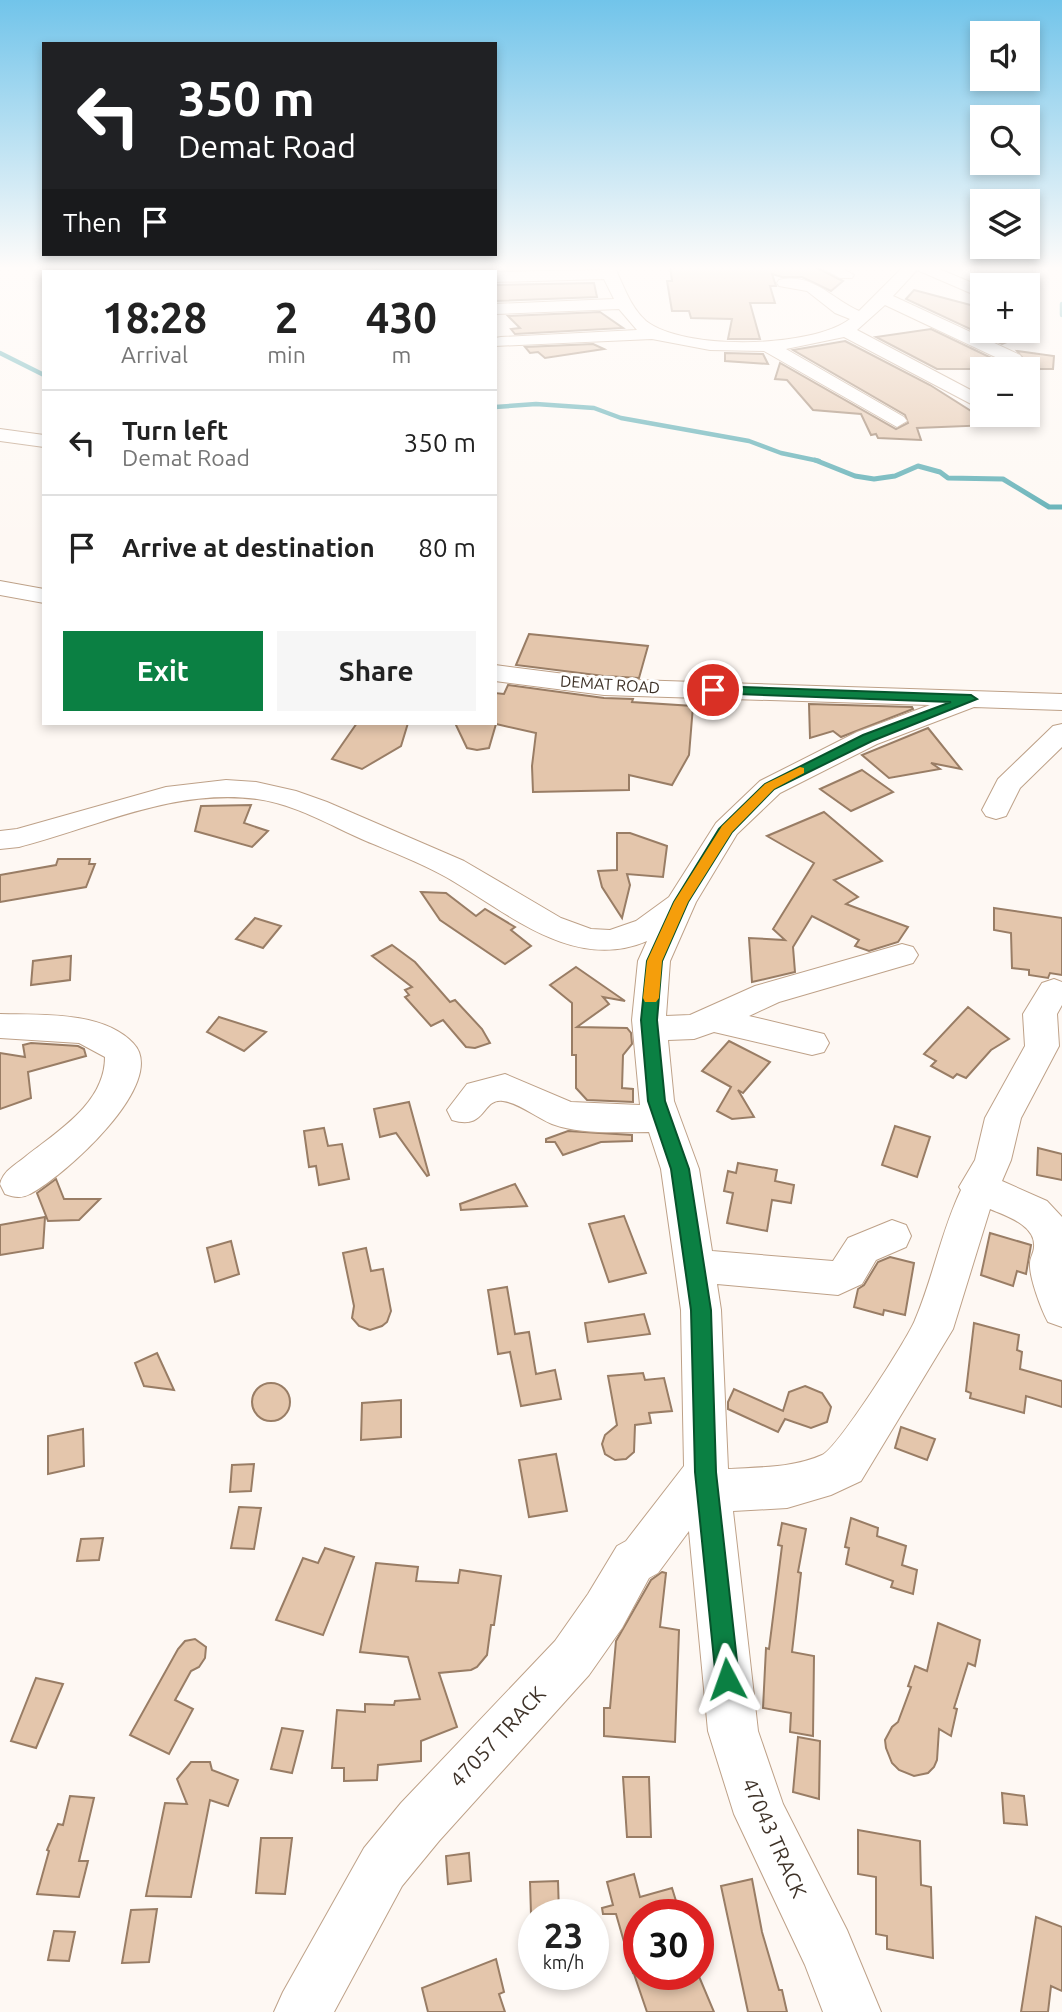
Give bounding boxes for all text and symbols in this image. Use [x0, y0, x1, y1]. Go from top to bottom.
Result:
map controls [970, 21, 1040, 427]
button: sound [970, 21, 1040, 91]
icon: left [63, 70, 154, 161]
text: 350 m [178, 70, 315, 125]
button: search [970, 105, 1040, 175]
text: Demat Road [178, 128, 356, 164]
button: layers [970, 189, 1040, 259]
icon: arrive [136, 203, 174, 241]
text: Then [63, 208, 122, 237]
button: + [970, 273, 1040, 343]
text: 18:28 [102, 294, 207, 341]
text: 2 [275, 294, 298, 341]
text: 430 [366, 294, 437, 341]
text: Arrival [121, 342, 188, 367]
text: min [267, 342, 306, 367]
text: m [391, 342, 411, 367]
button: − [970, 357, 1040, 427]
text: Turn left [122, 416, 228, 445]
icon: left [63, 424, 101, 462]
text: 350 m [404, 428, 476, 457]
text: Demat Road [122, 445, 250, 470]
icon: arrive [63, 529, 101, 567]
text: Arrive at destination [122, 533, 375, 562]
text: 80 m [418, 533, 476, 562]
button: Exit [63, 631, 263, 711]
button: Share [277, 631, 476, 711]
pin [683, 660, 743, 720]
icon: arrive [694, 671, 732, 709]
street label: DEMAT ROAD [559, 672, 661, 696]
position arrow [690, 1642, 764, 1716]
street label: 47057 TRACK [445, 1681, 550, 1791]
street label: 47043 TRACK [738, 1774, 812, 1901]
speed limit sign: 30 [623, 1899, 714, 1990]
text: 23 [544, 1915, 583, 1955]
text: km/h [543, 1952, 584, 1972]

